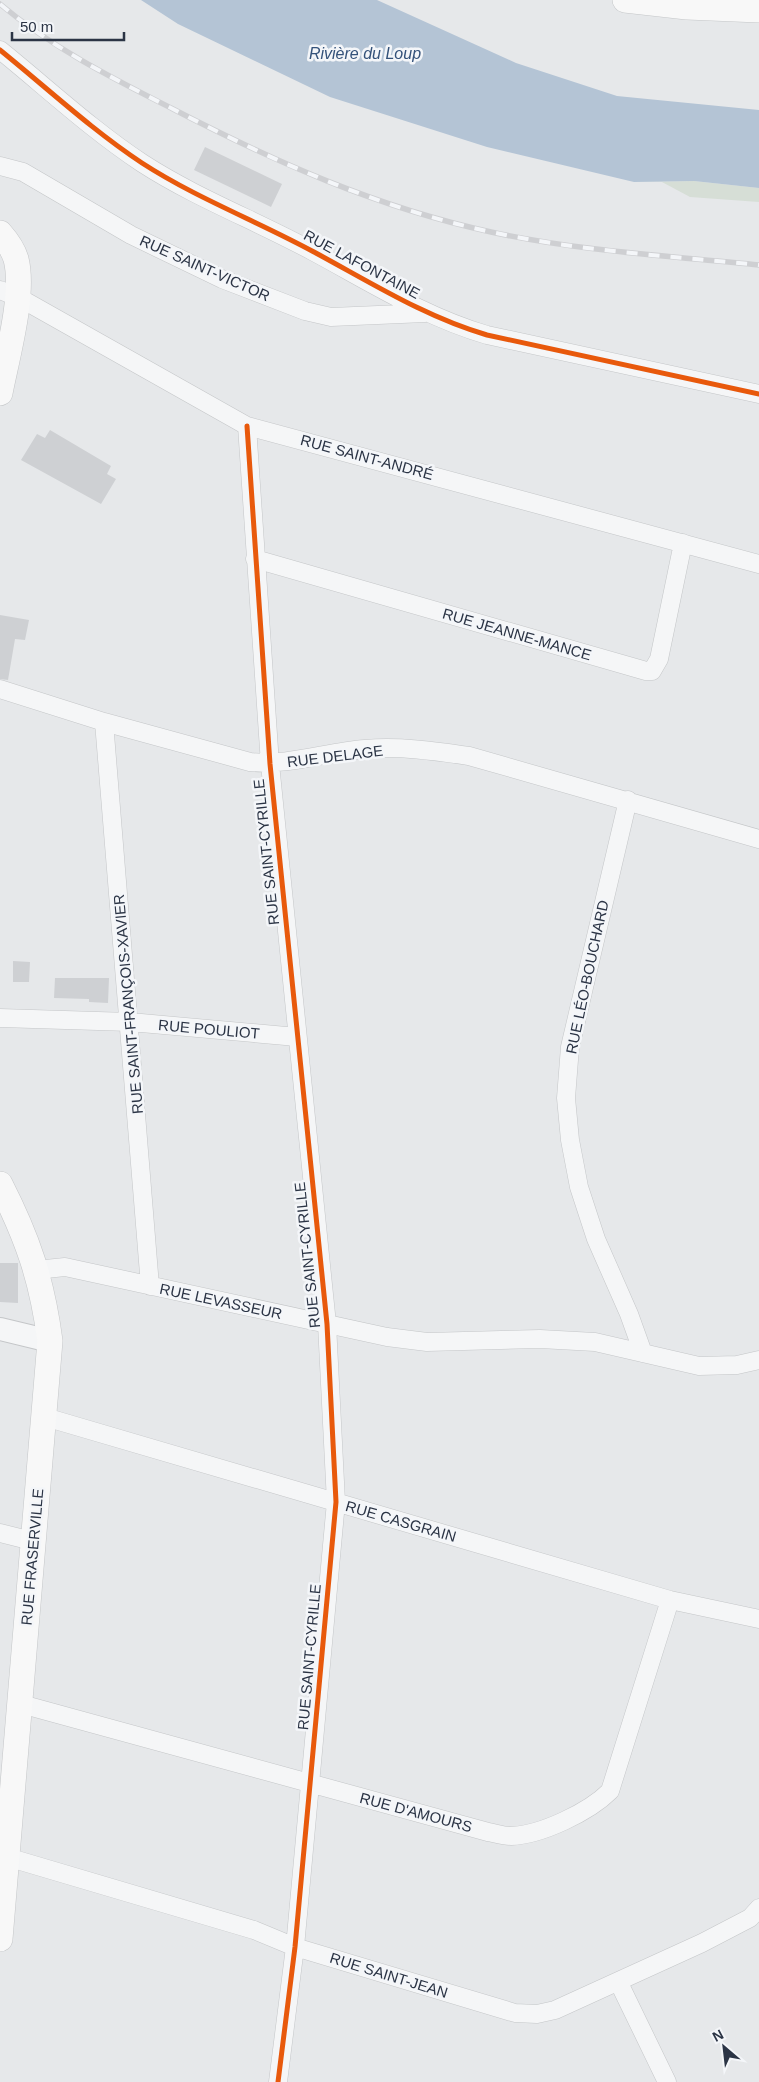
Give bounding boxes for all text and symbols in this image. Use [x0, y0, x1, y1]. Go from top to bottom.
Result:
scale bar [12, 10, 125, 42]
text: 50 m [20, 18, 53, 35]
water label: Rivière du Loup [309, 45, 421, 62]
street label: RUE LAFONTAINE [301, 226, 423, 302]
street label: RUE SAINT-VICTOR [137, 232, 273, 304]
street label: RUE SAINT-ANDRÉ [299, 431, 435, 483]
street label: RUE JEANNE-MANCE [441, 605, 593, 663]
street label: RUE DELAGE [286, 742, 384, 770]
street label: RUE SAINT-CYRILLE [250, 778, 282, 926]
street label: RUE SAINT-FRANÇOIS-XAVIER [110, 893, 146, 1115]
street label: RUE LÉO-BOUCHARD [562, 898, 612, 1055]
street label: RUE POULIOT [158, 1016, 260, 1042]
street label: RUE SAINT-CYRILLE [291, 1181, 323, 1329]
street label: RUE LEVASSEUR [158, 1280, 284, 1322]
street label: RUE FRASERVILLE [18, 1488, 46, 1626]
street label: RUE CASGRAIN [344, 1497, 458, 1545]
street label: RUE SAINT-CYRILLE [294, 1583, 324, 1731]
street label: RUE D'AMOURS [358, 1789, 474, 1835]
street label: RUE SAINT-JEAN [328, 1949, 450, 2001]
north arrow [699, 2022, 749, 2072]
text: N [710, 2026, 726, 2045]

